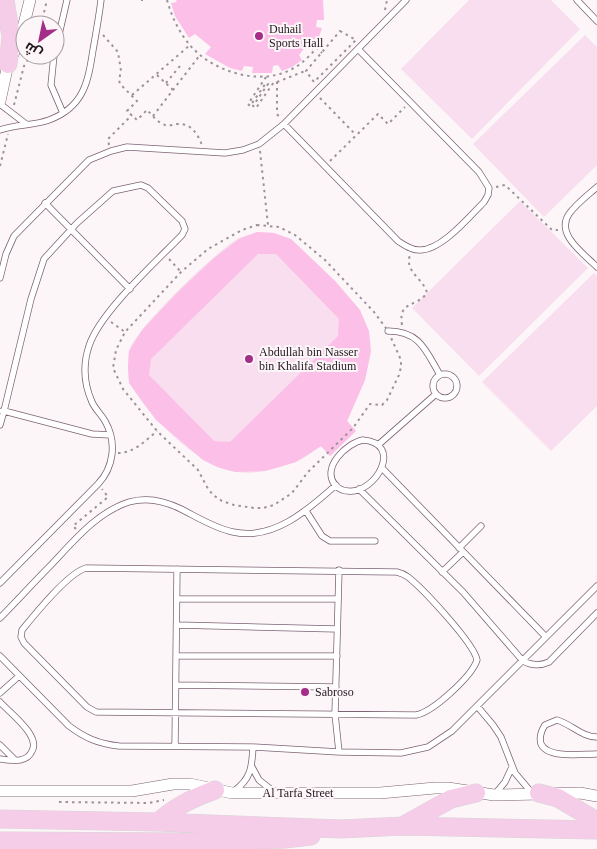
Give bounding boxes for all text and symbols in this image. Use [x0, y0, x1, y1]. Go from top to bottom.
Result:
north arrow [15, 15, 65, 65]
place label: Duhail Sports Hall [269, 22, 324, 50]
marker: Duhail Sports Hall [253, 30, 265, 42]
text: ش [21, 38, 45, 63]
place label: Abdullah bin Nasser bin Khalifa Stadium [259, 345, 358, 373]
marker: Abdullah bin Nasser bin Khalifa Stadium [243, 353, 255, 365]
place label: Sabroso [315, 685, 354, 699]
marker: Sabroso [299, 686, 311, 698]
street label: Al Tarfa Street [263, 786, 334, 800]

